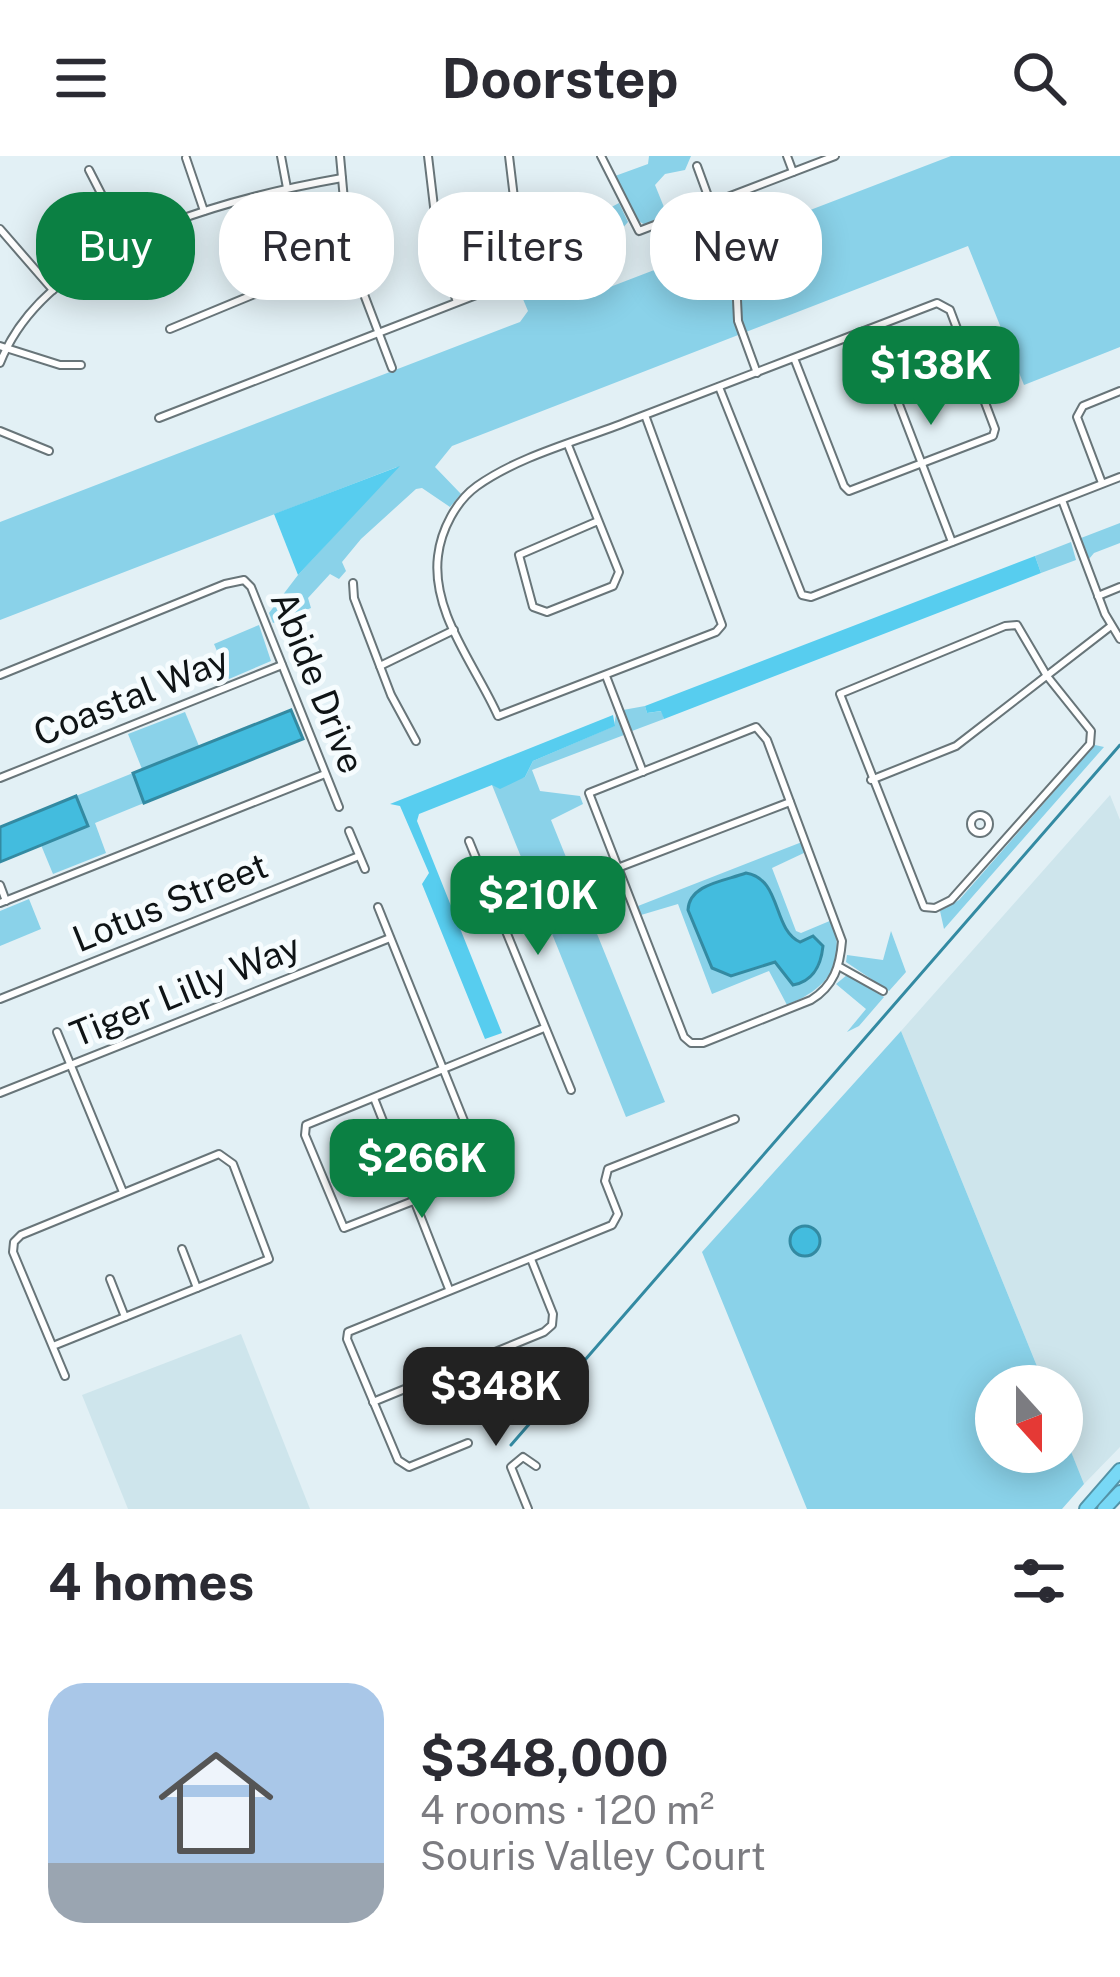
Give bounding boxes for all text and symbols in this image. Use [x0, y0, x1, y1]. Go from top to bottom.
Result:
icon: menu [48, 45, 114, 111]
icon: search [1006, 45, 1072, 111]
text: Doorstep [442, 47, 679, 110]
chip: Buy [36, 192, 195, 300]
chip: Rent [219, 192, 394, 300]
chip: Filters [418, 192, 626, 300]
chip: New [650, 192, 822, 300]
pin: $138K [847, 326, 1015, 428]
text: $138K [869, 342, 993, 388]
street label: Abide Drive [262, 585, 374, 779]
street label: Coastal Way [27, 638, 235, 754]
street label: Lotus Street [66, 844, 274, 960]
pin: $210K [454, 856, 622, 958]
text: $210K [477, 872, 599, 918]
street label: Tiger Lilly Way [64, 925, 306, 1055]
pin: $266K [338, 1119, 506, 1221]
text: $266K [357, 1135, 487, 1181]
pin: $348K [412, 1347, 580, 1449]
text: $348K [430, 1363, 562, 1409]
north arrow [975, 1365, 1083, 1473]
map controls [975, 1365, 1083, 1473]
icon: filters [1006, 1548, 1072, 1614]
text: 4 homes [48, 1552, 254, 1611]
text: $348,000 [420, 1728, 669, 1787]
icon: home [144, 1731, 288, 1875]
text: 4 rooms · 120 m² [420, 1787, 714, 1833]
text: Souris Valley Court [420, 1833, 766, 1879]

